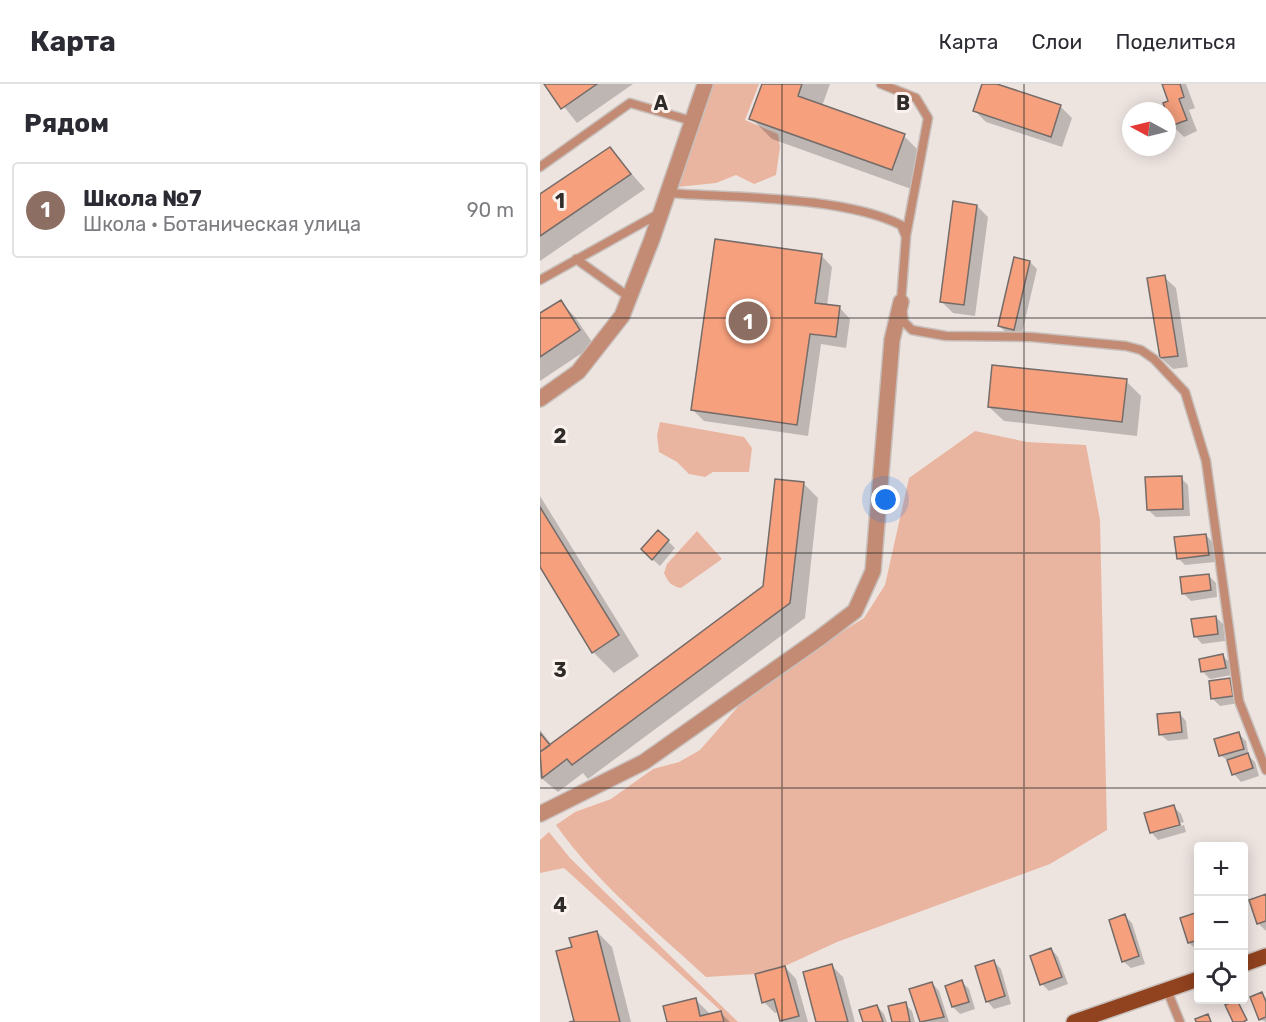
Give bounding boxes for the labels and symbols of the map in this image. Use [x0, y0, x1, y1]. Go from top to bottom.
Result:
text: A [654, 91, 669, 115]
text: B [896, 91, 910, 115]
north arrow [1122, 102, 1176, 156]
text: 1 [555, 189, 565, 213]
pin: 1 [728, 298, 768, 344]
text: 2 [554, 424, 567, 448]
your location [871, 485, 900, 514]
text: 3 [553, 658, 567, 682]
text: 4 [553, 893, 567, 917]

